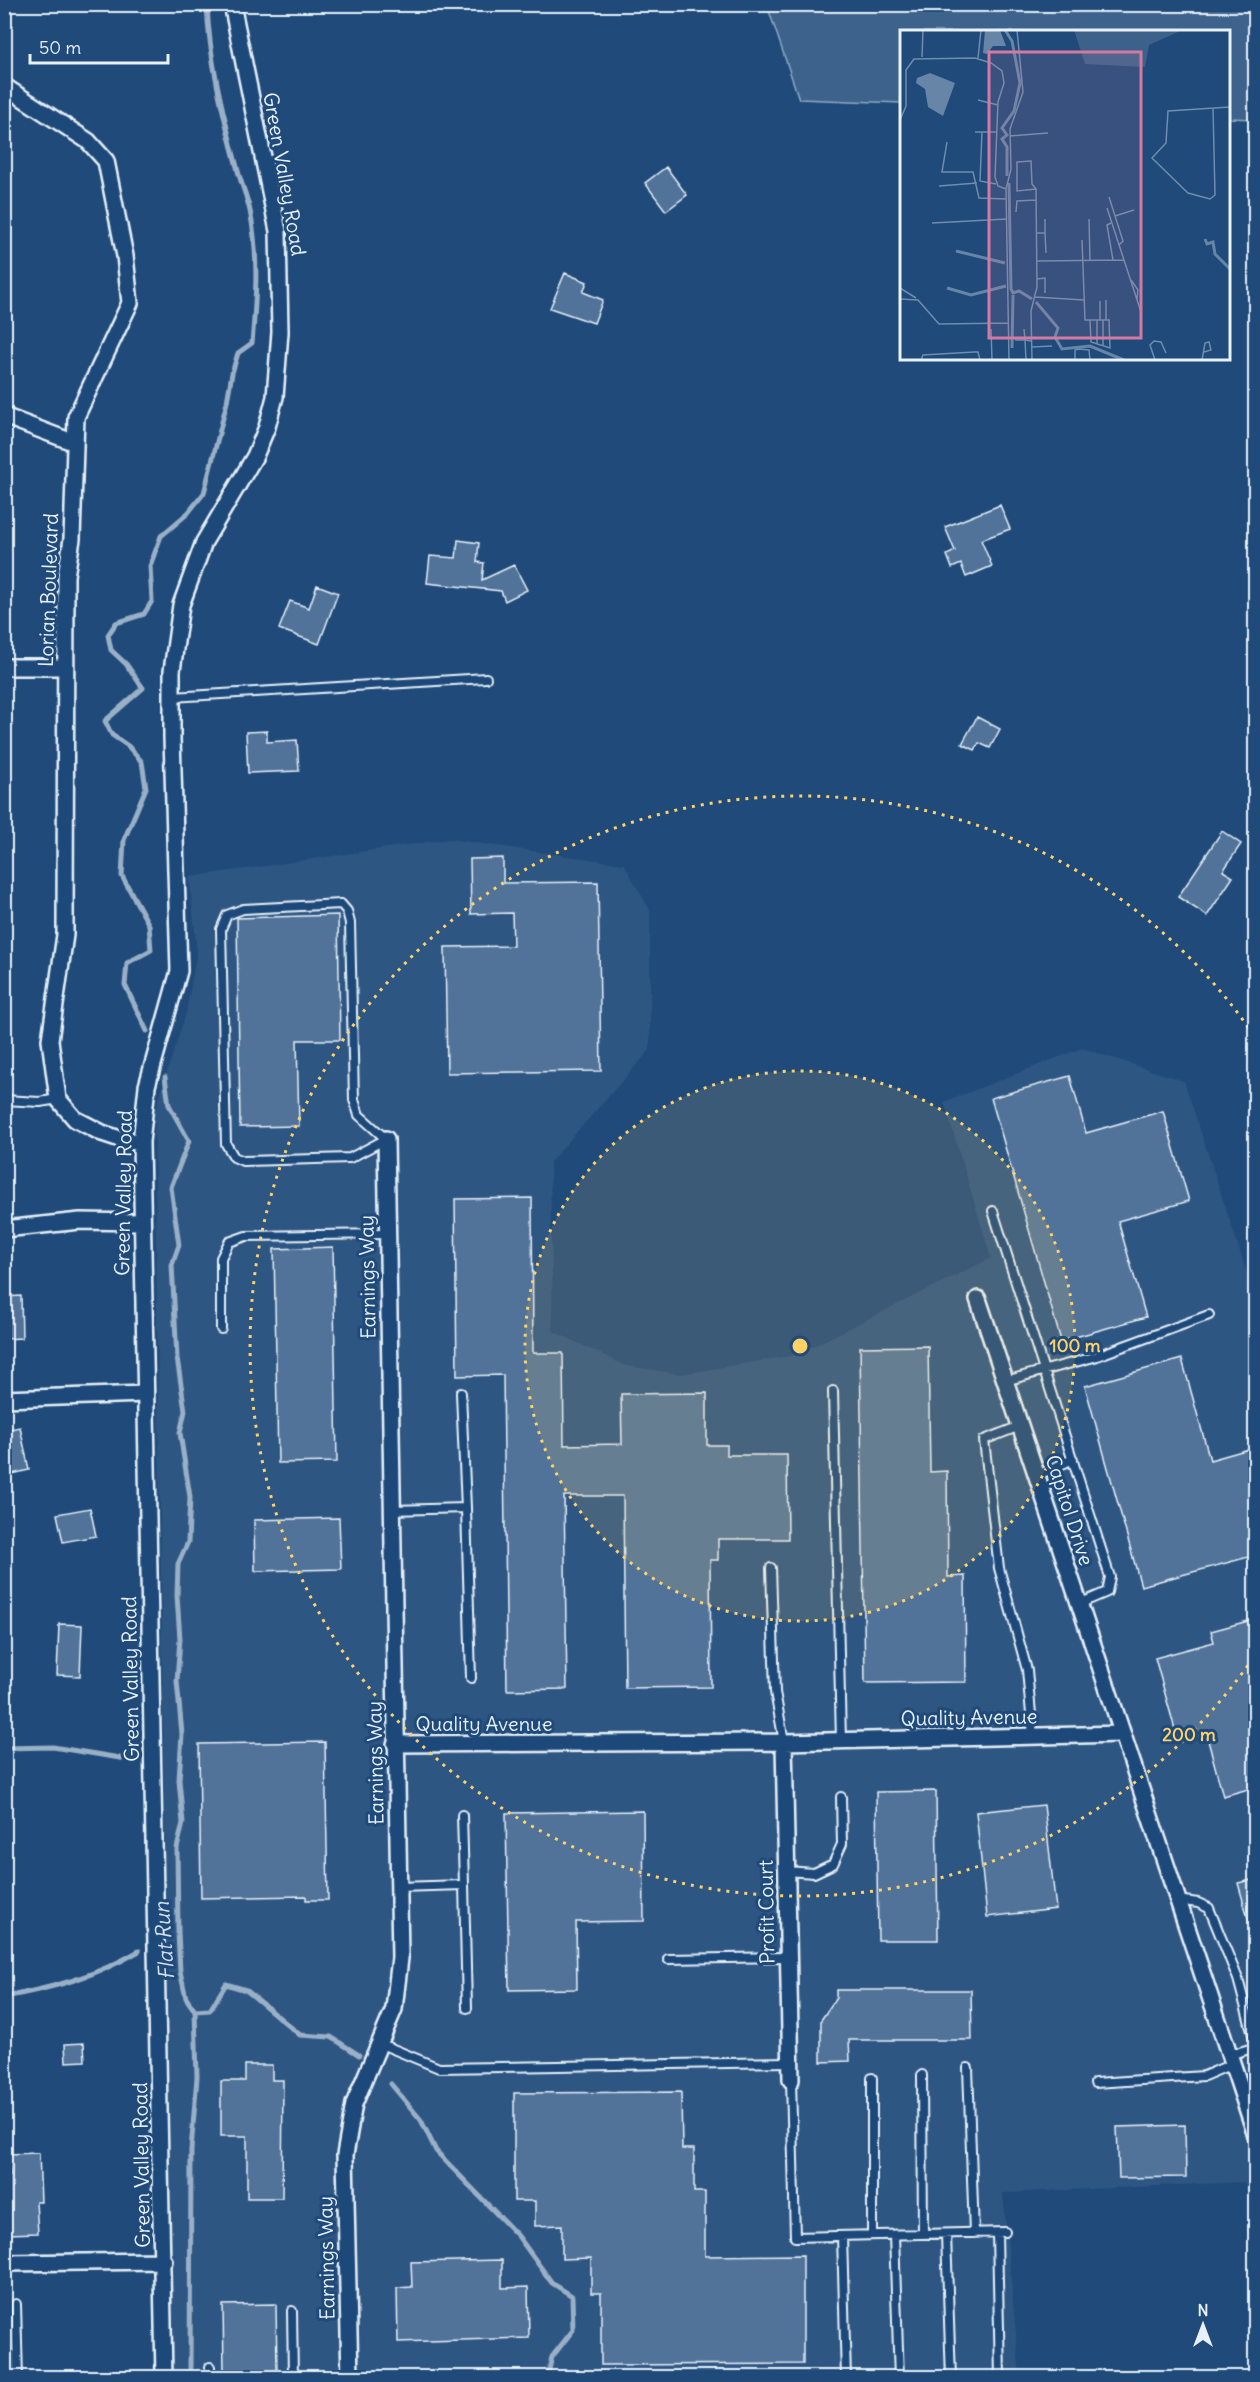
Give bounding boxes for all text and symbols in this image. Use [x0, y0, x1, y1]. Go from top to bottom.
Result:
scale bar [30, 27, 168, 65]
inset map [900, 30, 1230, 360]
text: 50 m [39, 36, 81, 59]
street label: Green Valley Road [258, 90, 312, 258]
street label: Lorian Boulevard [33, 512, 63, 668]
street label: Green Valley Road [109, 1110, 137, 1276]
street label: Earnings Way [353, 1215, 381, 1339]
text: 100 m [1050, 1334, 1101, 1357]
centre of rings [790, 1336, 810, 1356]
street label: Capitol Drive [1040, 1452, 1100, 1568]
street label: Green Valley Road [116, 1596, 144, 1762]
street label: Earnings Way [361, 1701, 389, 1825]
street label: Quality Avenue [900, 1703, 1038, 1731]
street label: Quality Avenue [416, 1711, 552, 1736]
text: 200 m [1162, 1723, 1216, 1746]
street label: Profit Court [753, 1859, 779, 1964]
water label: Flat Run [148, 1900, 180, 1981]
street label: Green Valley Road [127, 2082, 155, 2248]
street label: Earnings Way [312, 2196, 340, 2320]
north arrow [1173, 2295, 1233, 2355]
text: N [1197, 2300, 1209, 2320]

